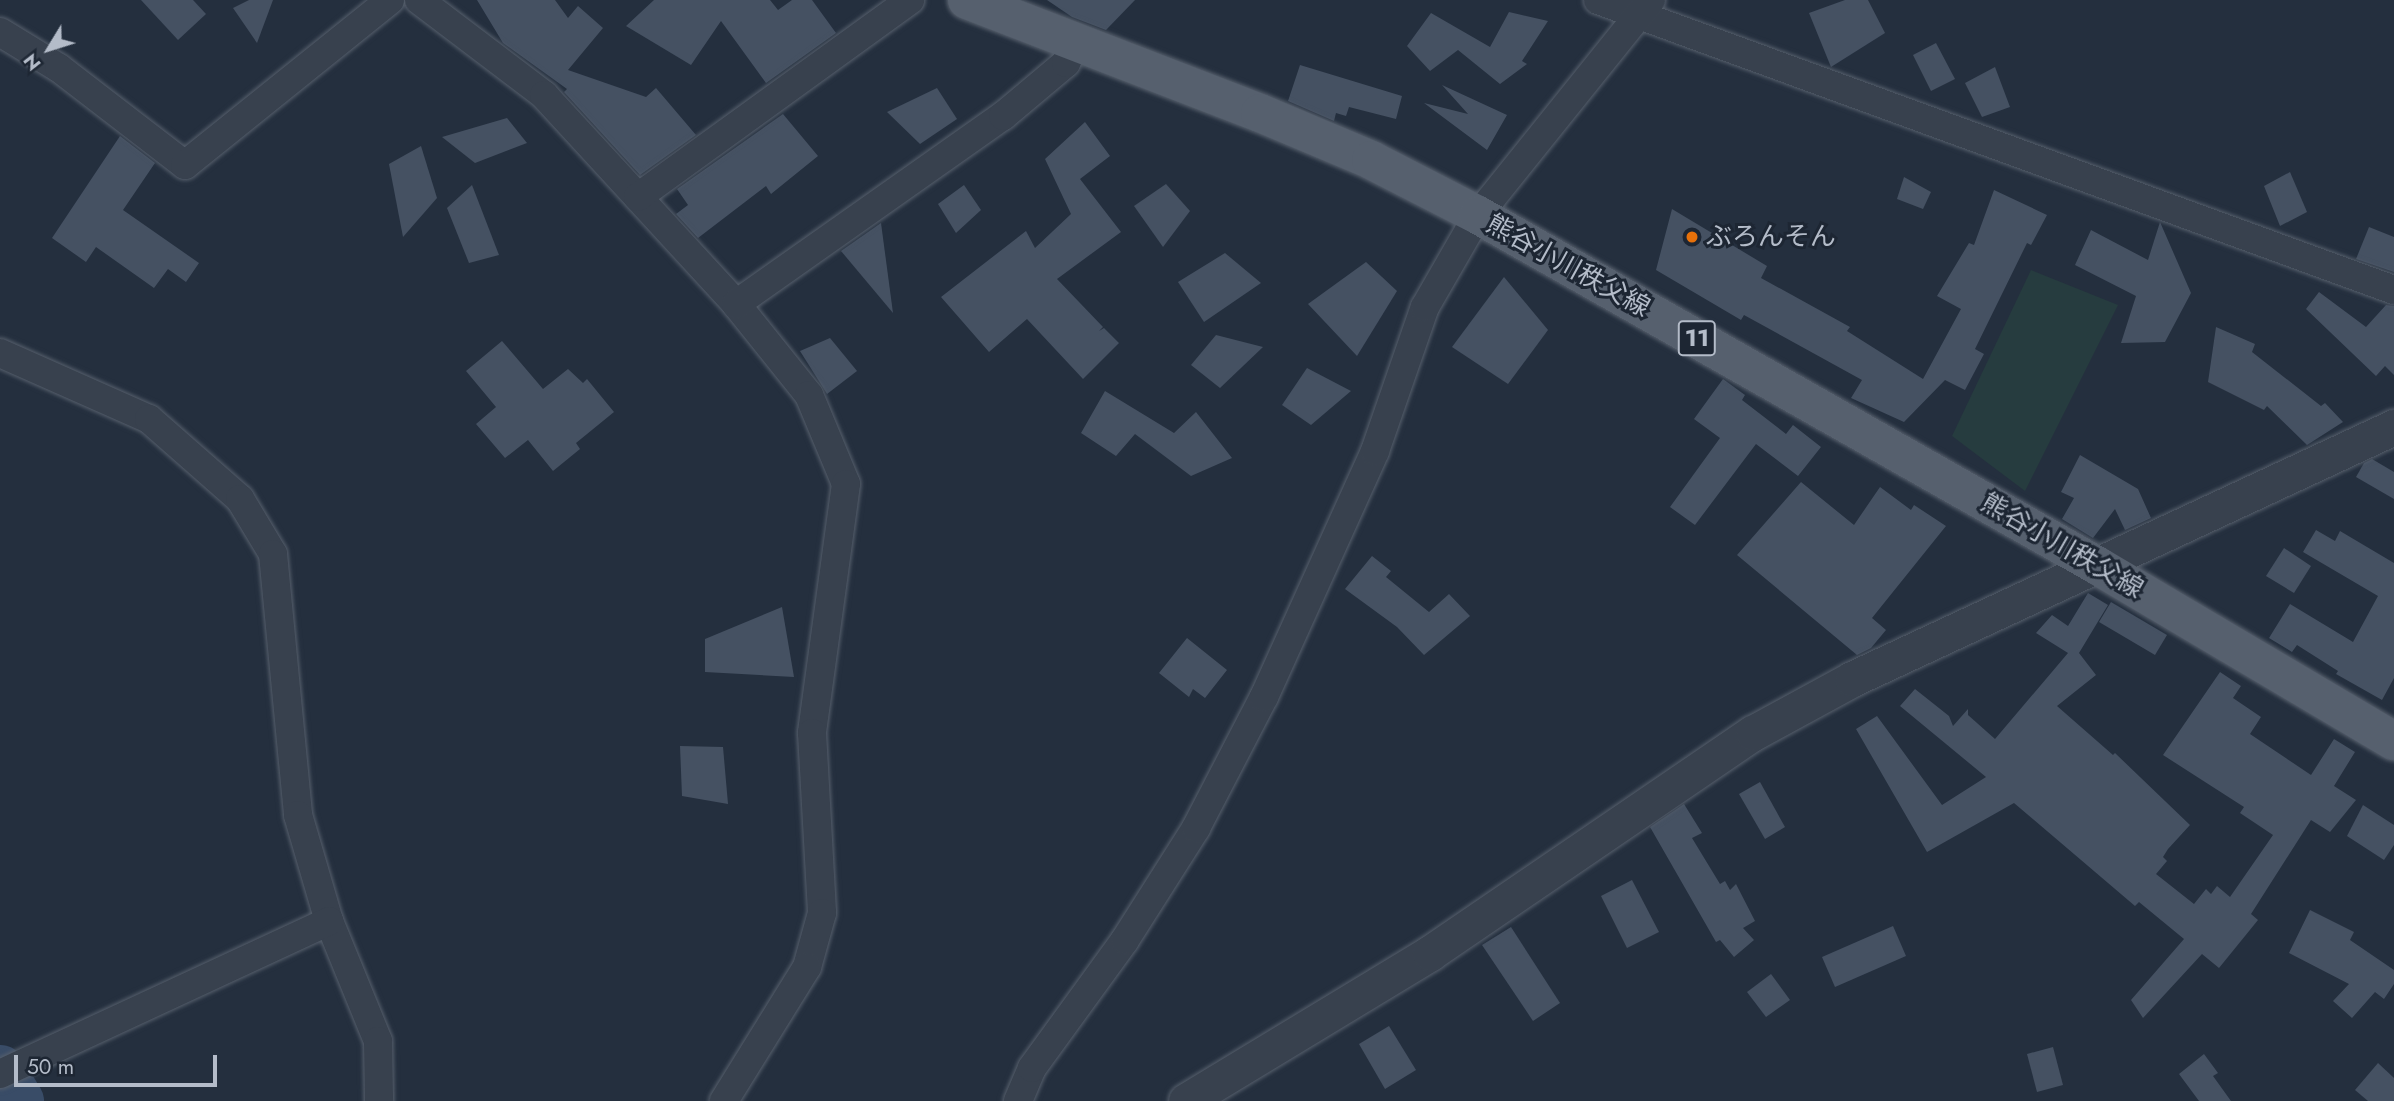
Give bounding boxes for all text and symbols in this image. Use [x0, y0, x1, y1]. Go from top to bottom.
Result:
north arrow [14, 14, 84, 84]
text: N [17, 48, 47, 76]
street label: 熊谷小川秩父線 [1481, 208, 1655, 324]
place label: ぶろんそん [1706, 221, 1836, 253]
marker: ぶろんそん [1684, 229, 1700, 245]
road number: 11 [1678, 318, 1716, 358]
street label: 熊谷小川秩父線 [1975, 487, 2149, 605]
scale bar [18, 1042, 220, 1086]
text: 50 m [27, 1052, 74, 1082]

